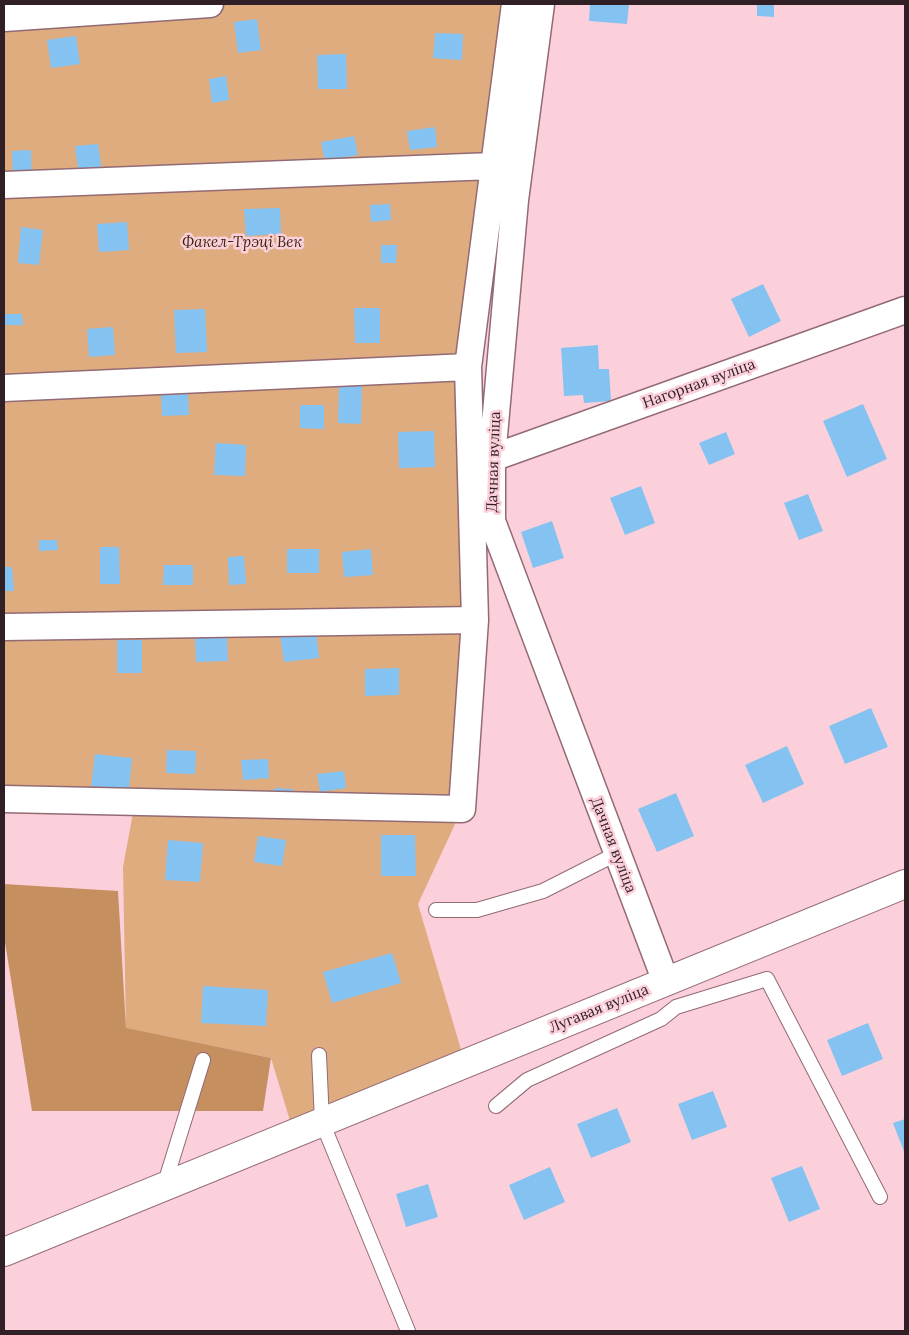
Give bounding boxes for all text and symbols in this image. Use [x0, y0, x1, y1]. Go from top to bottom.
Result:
park label: Факел-Трэці Век [182, 234, 302, 252]
street label: Нагорная вуліца [640, 355, 758, 413]
street label: Дачная вуліца [483, 411, 505, 513]
street label: Дачная вуліца [586, 794, 640, 896]
street label: Лугавая вуліца [547, 981, 651, 1037]

